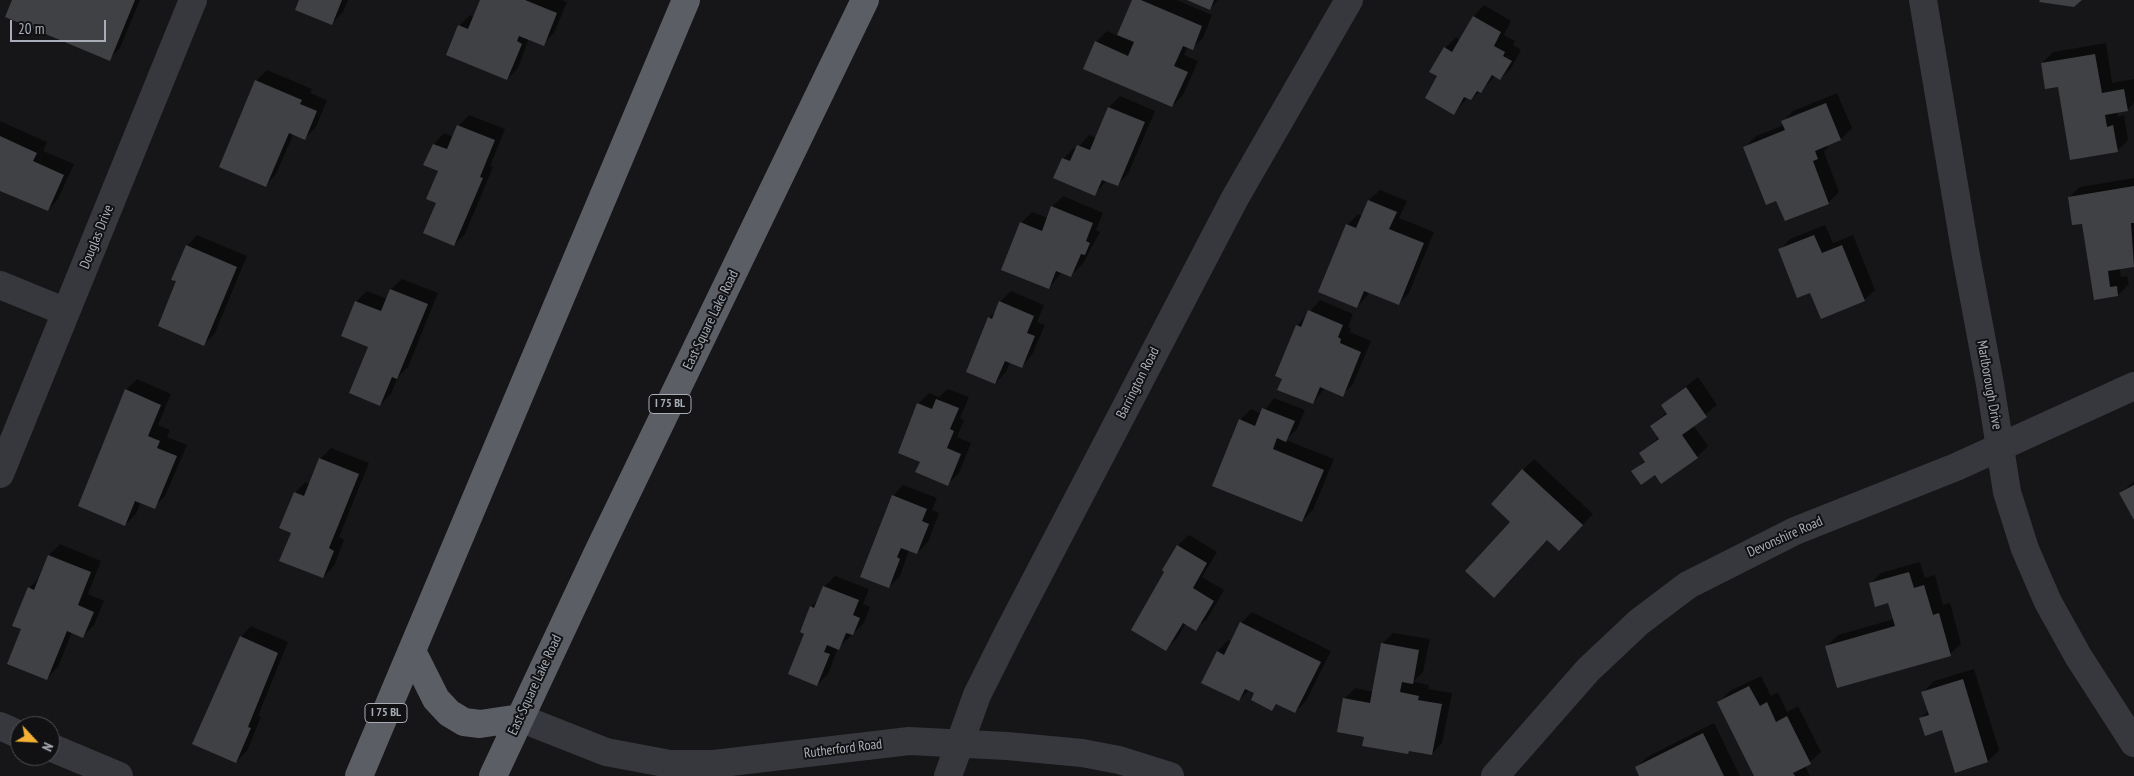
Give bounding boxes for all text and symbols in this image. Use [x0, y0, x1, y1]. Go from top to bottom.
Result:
scale bar [12, 10, 109, 42]
text: 20 m [18, 19, 44, 38]
street label: Douglas Drive [77, 203, 117, 271]
street label: East Square Lake Road [680, 268, 742, 372]
street label: Marlborough Drive [1973, 339, 2005, 431]
street label: Barrington Road [1113, 344, 1163, 422]
road number: I 75 BL [649, 394, 691, 414]
street label: Devonshire Road [1745, 513, 1825, 561]
street label: East Square Lake Road [504, 632, 566, 738]
road number: I 75 BL [365, 704, 407, 722]
north arrow [10, 716, 60, 766]
street label: Rutherford Road [803, 736, 883, 762]
text: N [38, 740, 57, 754]

